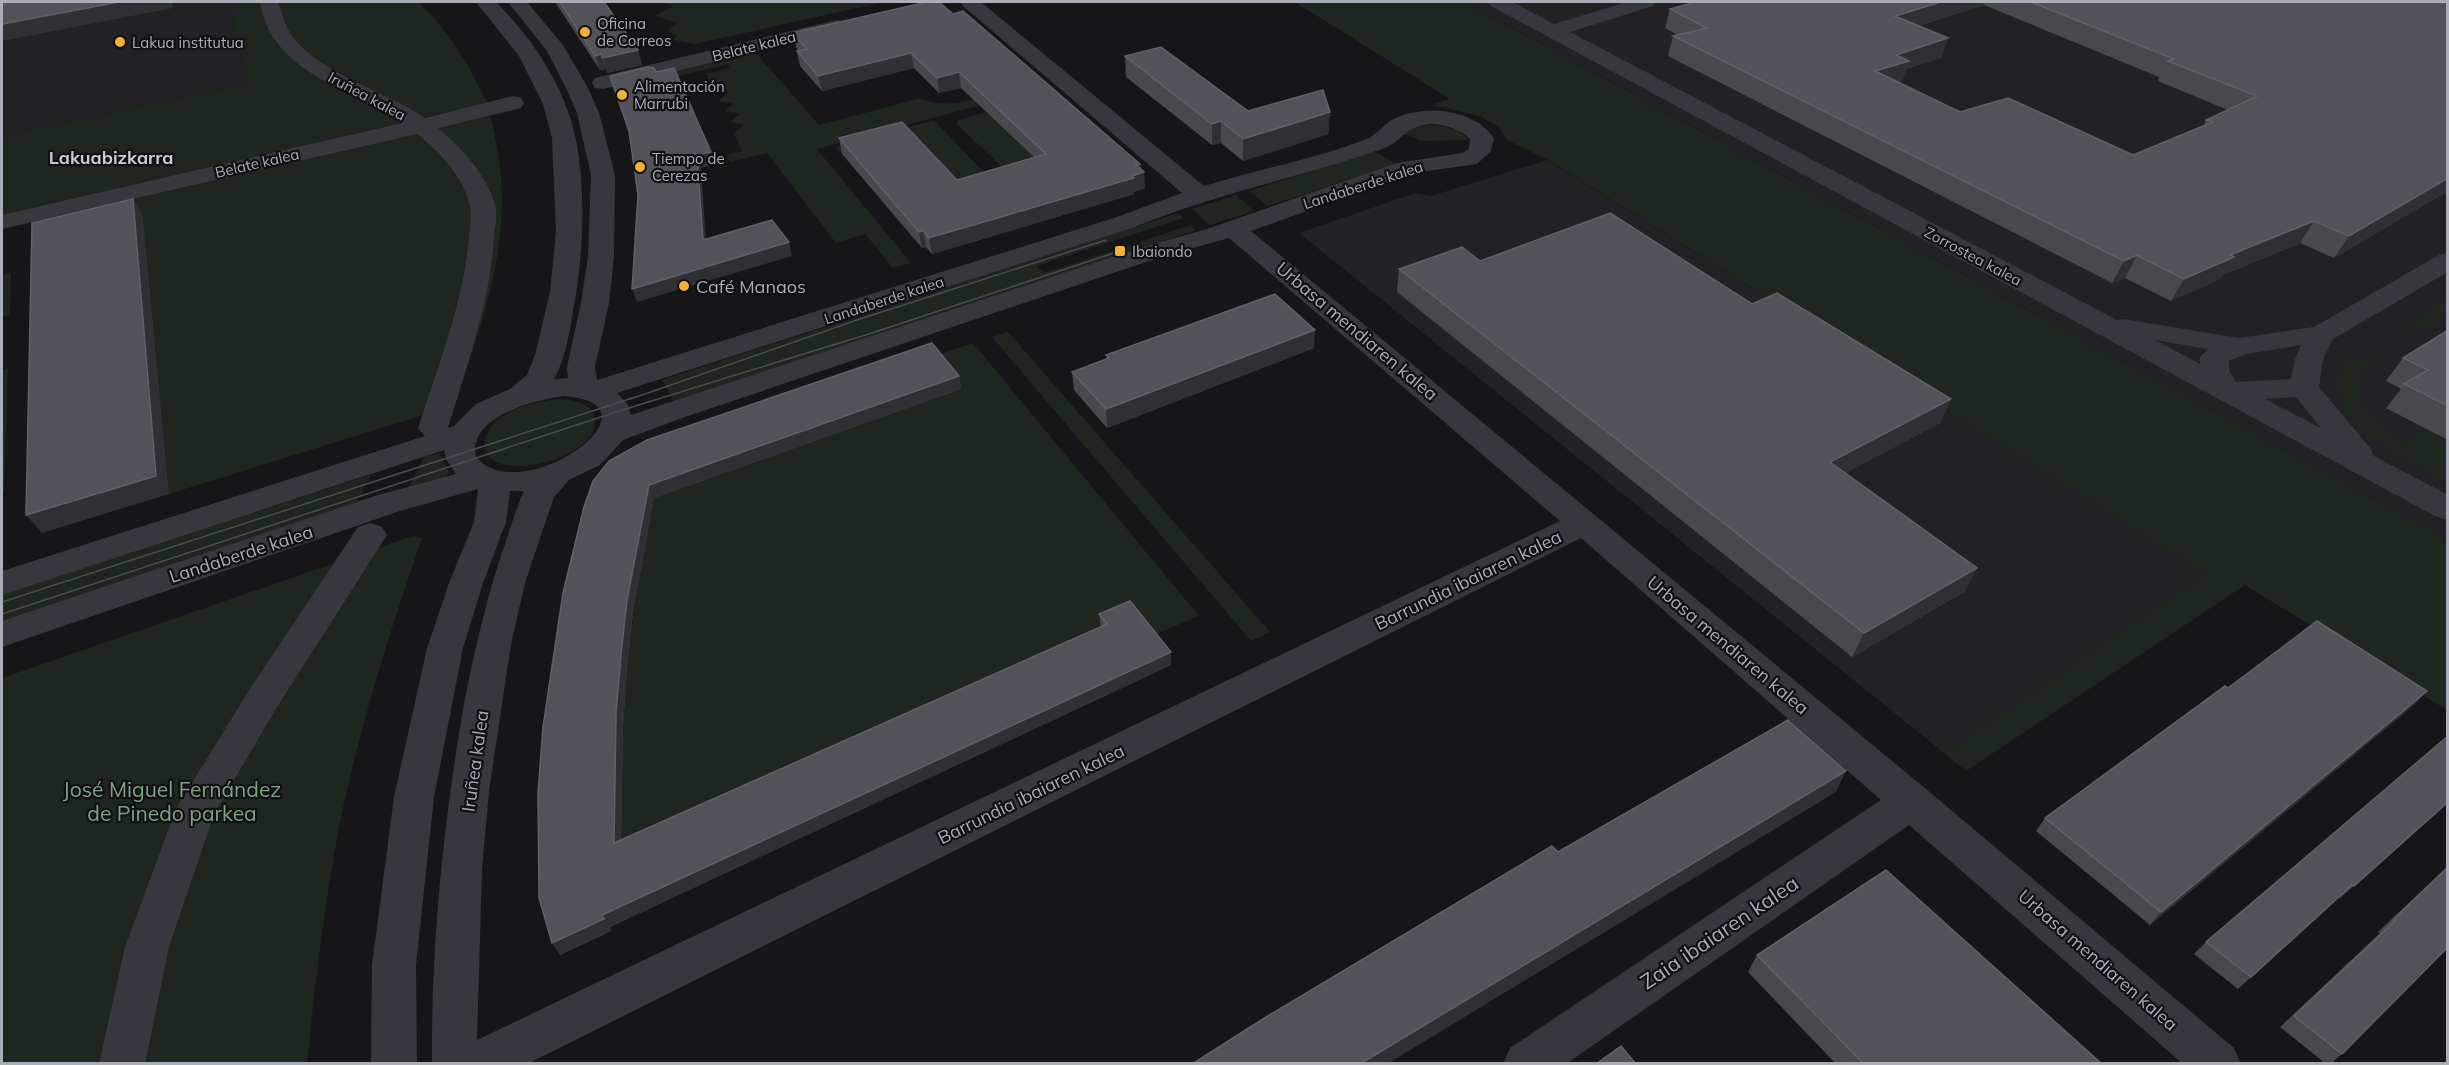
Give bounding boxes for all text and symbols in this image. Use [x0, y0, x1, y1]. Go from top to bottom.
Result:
place label: Oficina de Correos [597, 14, 671, 50]
marker: Oficina de Correos [578, 25, 592, 39]
street label: Belate kalea [710, 26, 798, 66]
place label: Lakua institutua [132, 33, 244, 52]
marker: Lakua institutua [113, 35, 127, 49]
street label: Iruñea kalea [325, 68, 409, 124]
place label: Alimentación Marrubi [634, 77, 725, 113]
marker: Alimentación Marrubi [615, 88, 629, 102]
street label: Belate kalea [213, 144, 301, 182]
district label: Lakuabizkarra [49, 146, 173, 169]
place label: Tiempo de Cerezas [652, 149, 725, 185]
street label: Landaberde kalea [1301, 157, 1425, 213]
marker: Tiempo de Cerezas [633, 160, 647, 174]
street label: Zorrostea kalea [1921, 222, 2025, 290]
place label: Ibaiondo [1132, 242, 1192, 261]
marker: Ibaiondo [1113, 244, 1127, 258]
street label: Urbasa mendiaren kalea [1271, 257, 1443, 405]
street label: Landaberde kalea [822, 272, 946, 328]
place label: Café Manaos [696, 275, 806, 298]
marker: Café Manaos [677, 279, 691, 293]
street label: Landaberde kalea [166, 520, 316, 588]
street label: Barrundia ibaiaren kalea [1371, 525, 1565, 635]
street label: Urbasa mendiaren kalea [1642, 571, 1814, 719]
street label: Iruñea kalea [456, 709, 494, 813]
street label: Barrundia ibaiaren kalea [934, 739, 1128, 849]
park label: José Miguel Fernández de Pinedo parkea [63, 776, 281, 826]
street label: Zaia ibaiaren kalea [1635, 870, 1803, 994]
street label: Urbasa mendiaren kalea [2013, 884, 2183, 1036]

